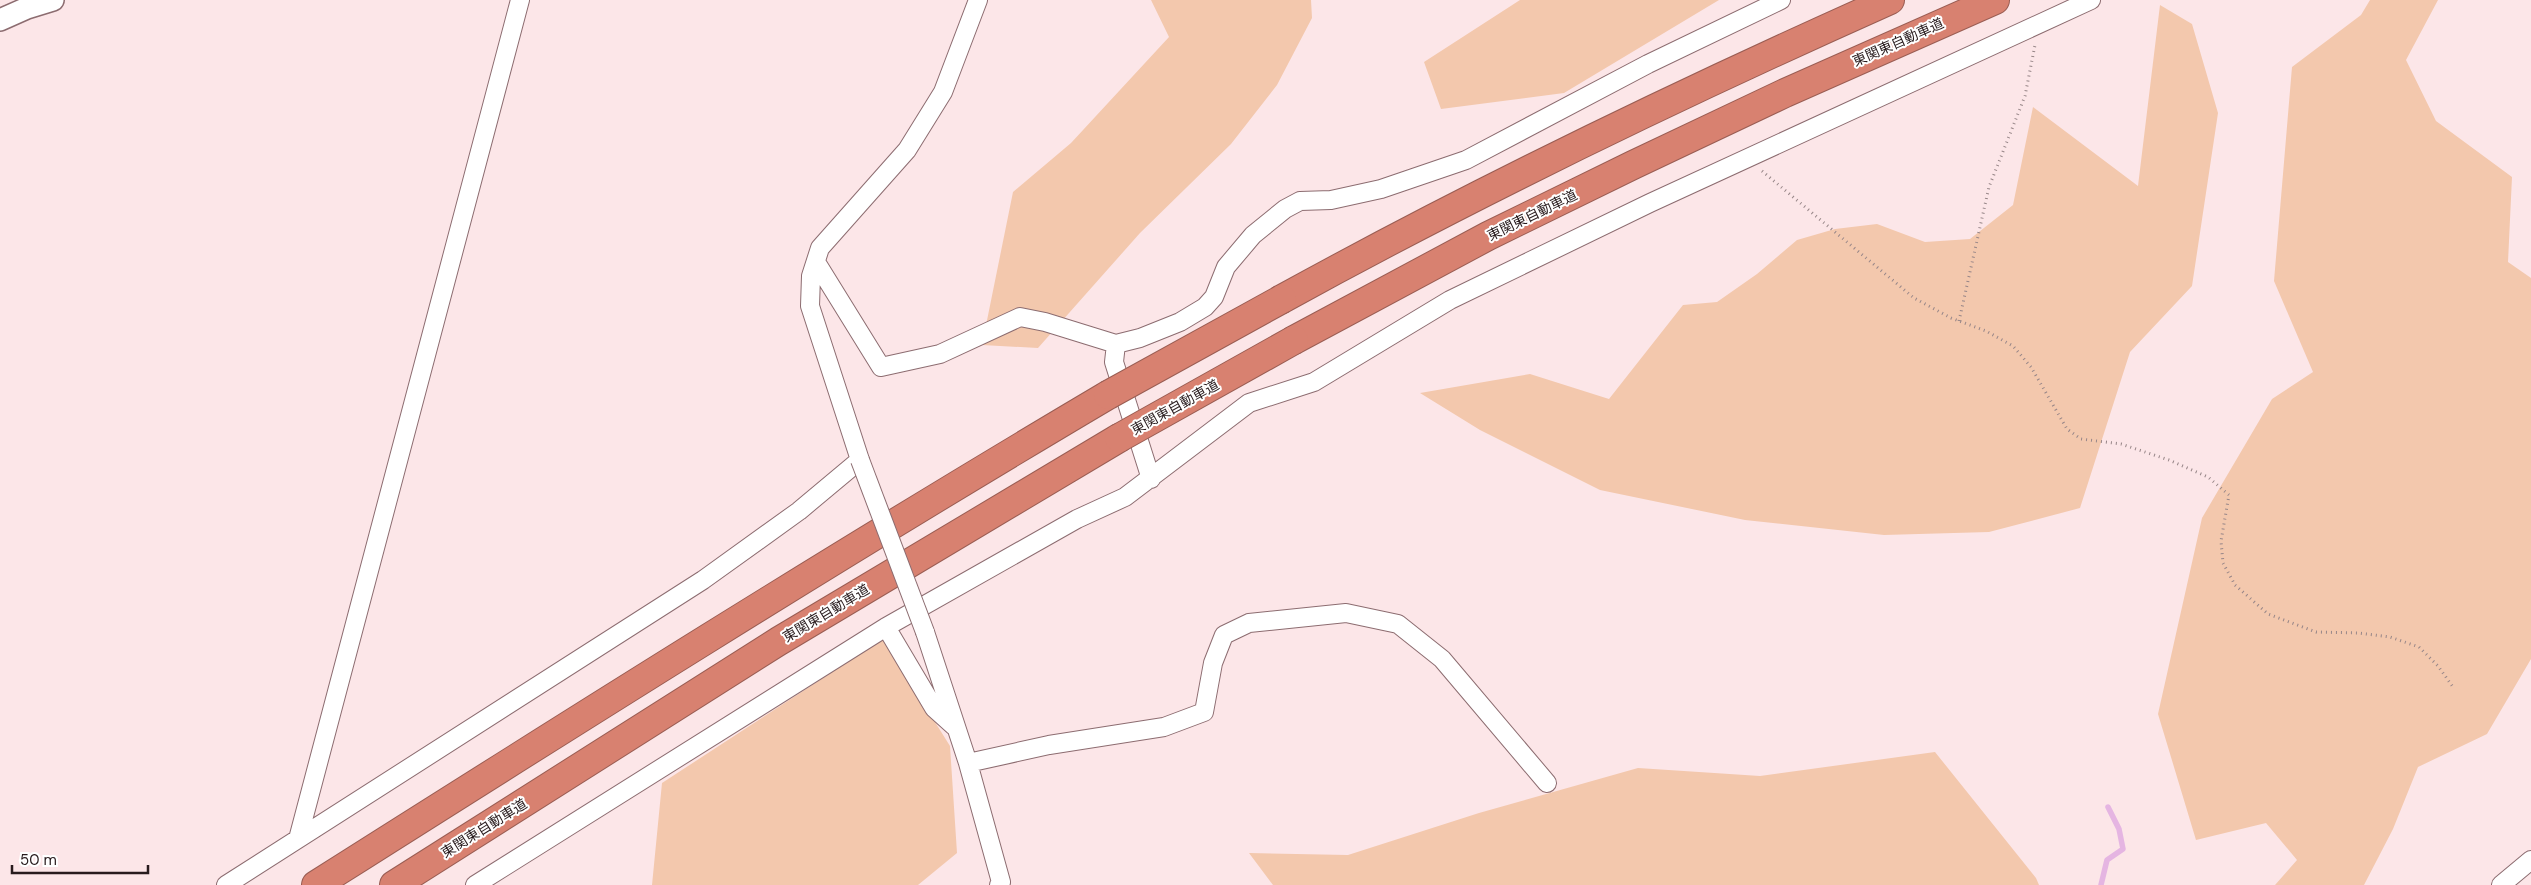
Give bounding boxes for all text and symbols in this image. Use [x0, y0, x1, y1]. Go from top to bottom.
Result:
street label: 東関東自動車道 [1850, 14, 1946, 70]
street label: 東関東自動車道 [1484, 185, 1580, 245]
street label: 東関東自動車道 [1128, 375, 1222, 439]
street label: 東関東自動車道 [779, 580, 873, 646]
street label: 東関東自動車道 [438, 794, 530, 862]
scale bar [12, 842, 149, 874]
text: 50 m [20, 850, 57, 870]

